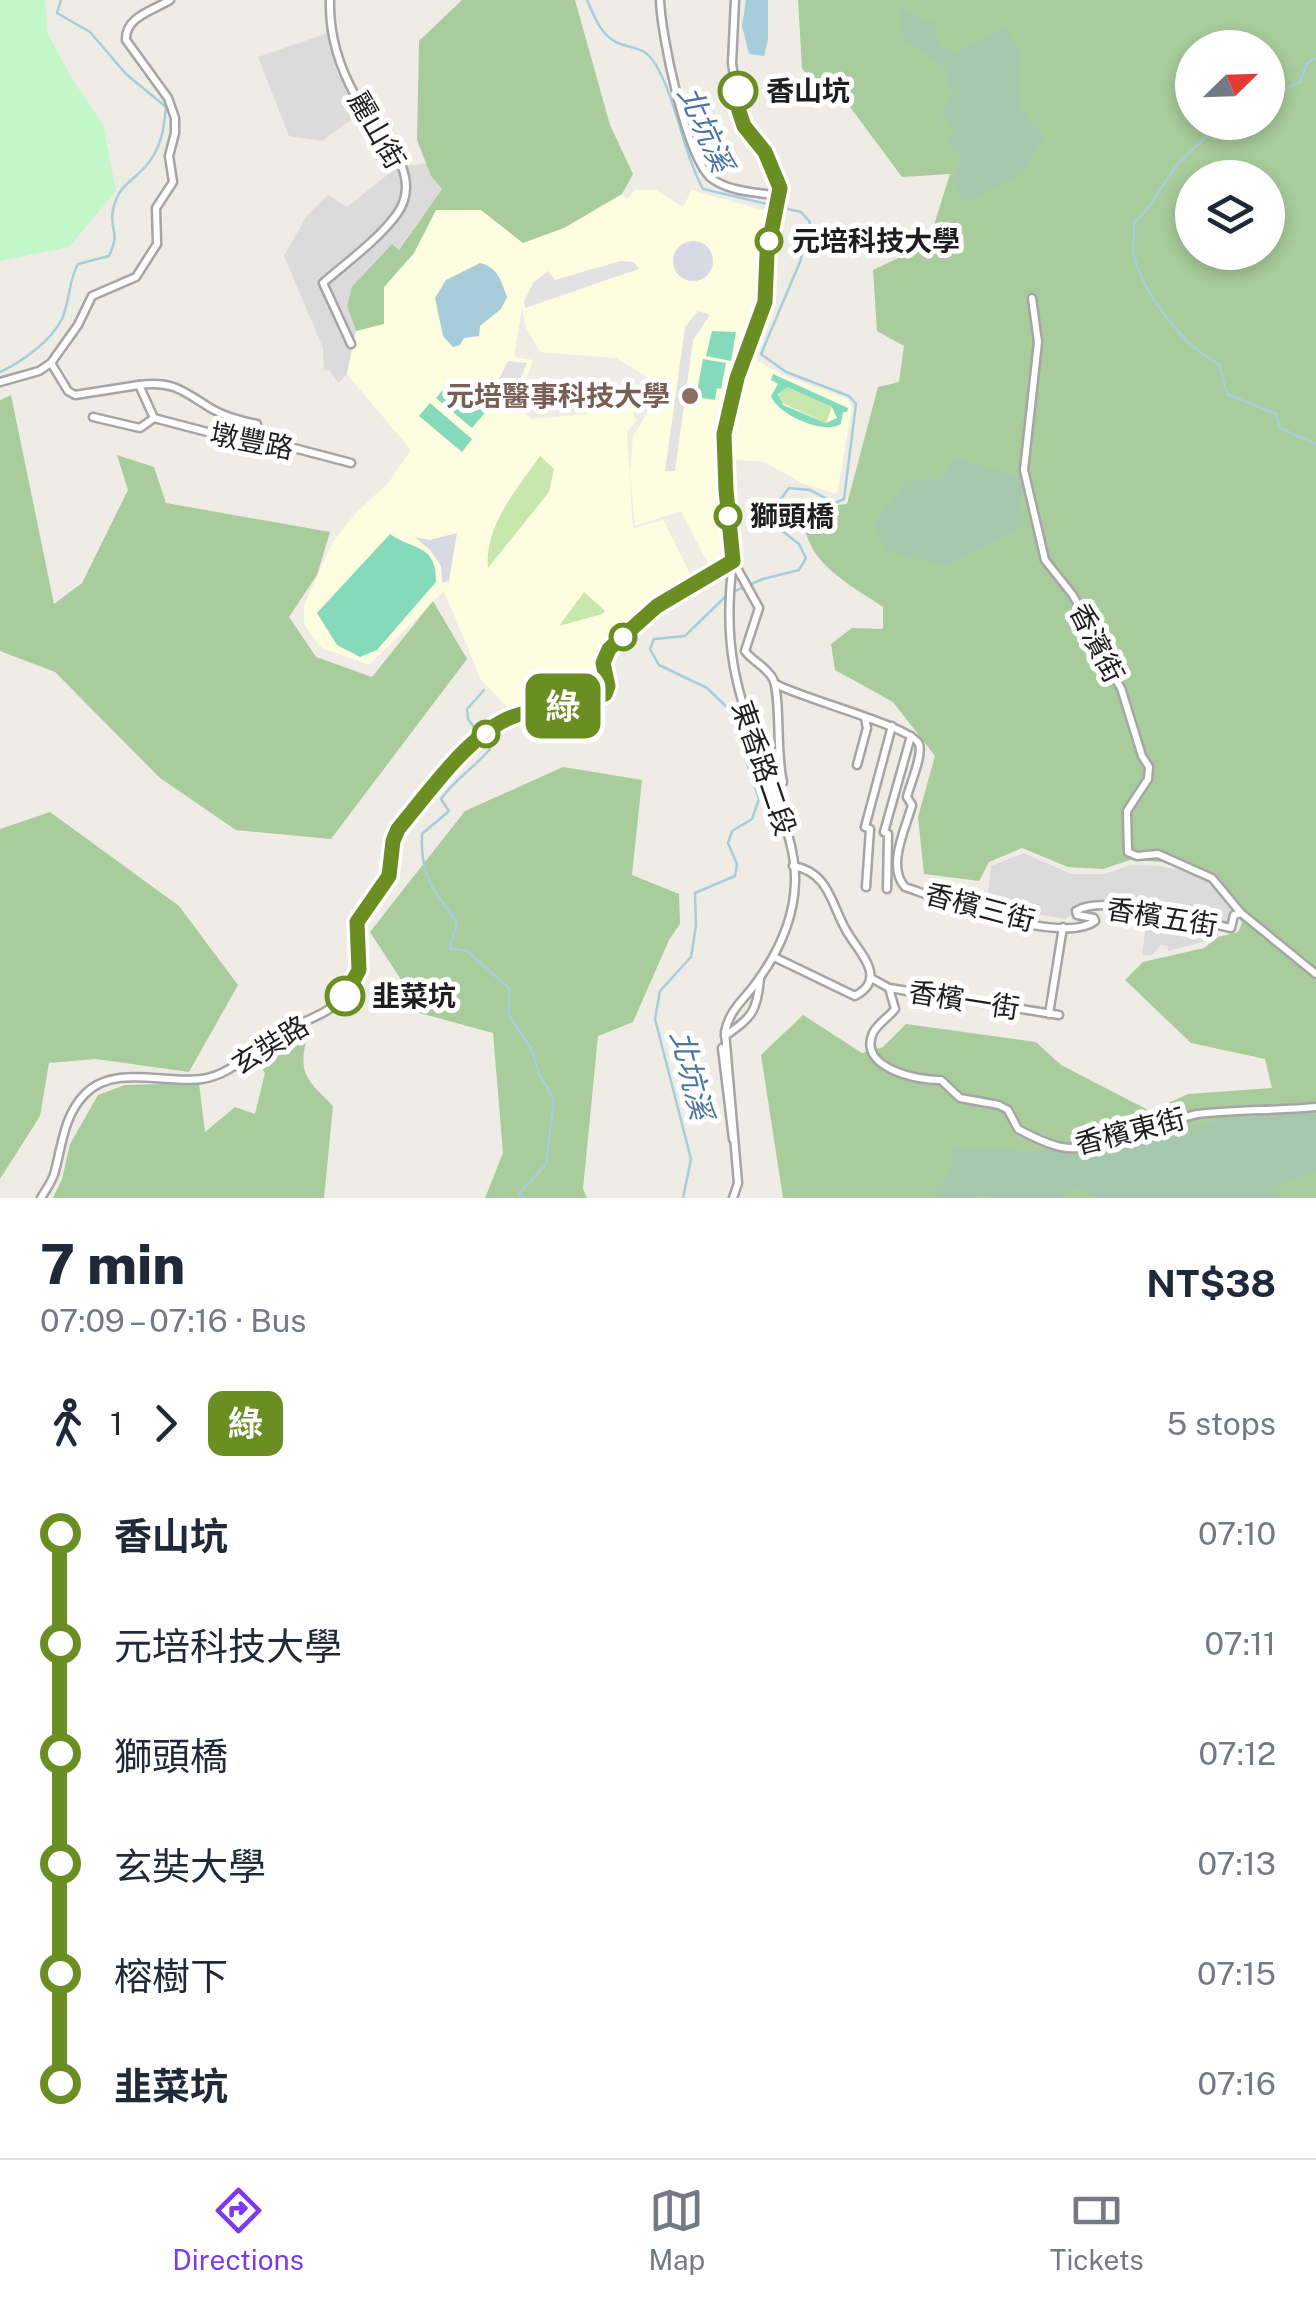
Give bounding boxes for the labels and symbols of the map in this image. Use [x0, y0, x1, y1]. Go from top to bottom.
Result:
north arrow [1175, 30, 1285, 140]
marker: 香山坑 [719, 72, 757, 110]
place label: 香山坑 [766, 74, 850, 107]
water label: 北坑溪 [671, 80, 742, 181]
street label: 麗山街 [342, 85, 413, 174]
place label: 元培科技大學 [792, 224, 960, 257]
marker: 元培科技大學 [756, 228, 782, 254]
place label: 元培醫事科技大學 [446, 379, 670, 412]
marker: 元培醫事科技大學 [679, 385, 701, 407]
street label: 墩豐路 [208, 416, 296, 465]
place label: 獅頭橋 [750, 499, 834, 532]
marker: 獅頭橋 [715, 503, 741, 529]
street label: 香濱街 [1064, 598, 1131, 688]
unlabelled marker [610, 624, 636, 650]
line badge: 綠 [530, 674, 596, 738]
street label: 東香路二段 [726, 696, 803, 839]
unlabelled marker [473, 721, 499, 747]
street label: 香檳三街 [922, 876, 1038, 937]
street label: 香檳五街 [1104, 891, 1220, 942]
street label: 香檳一街 [906, 974, 1022, 1025]
marker: 韭菜坑 [326, 977, 364, 1015]
place label: 韭菜坑 [372, 979, 456, 1012]
street label: 玄奘路 [225, 1008, 314, 1081]
water label: 北坑溪 [664, 1027, 721, 1127]
street label: 香檳東街 [1072, 1101, 1188, 1160]

